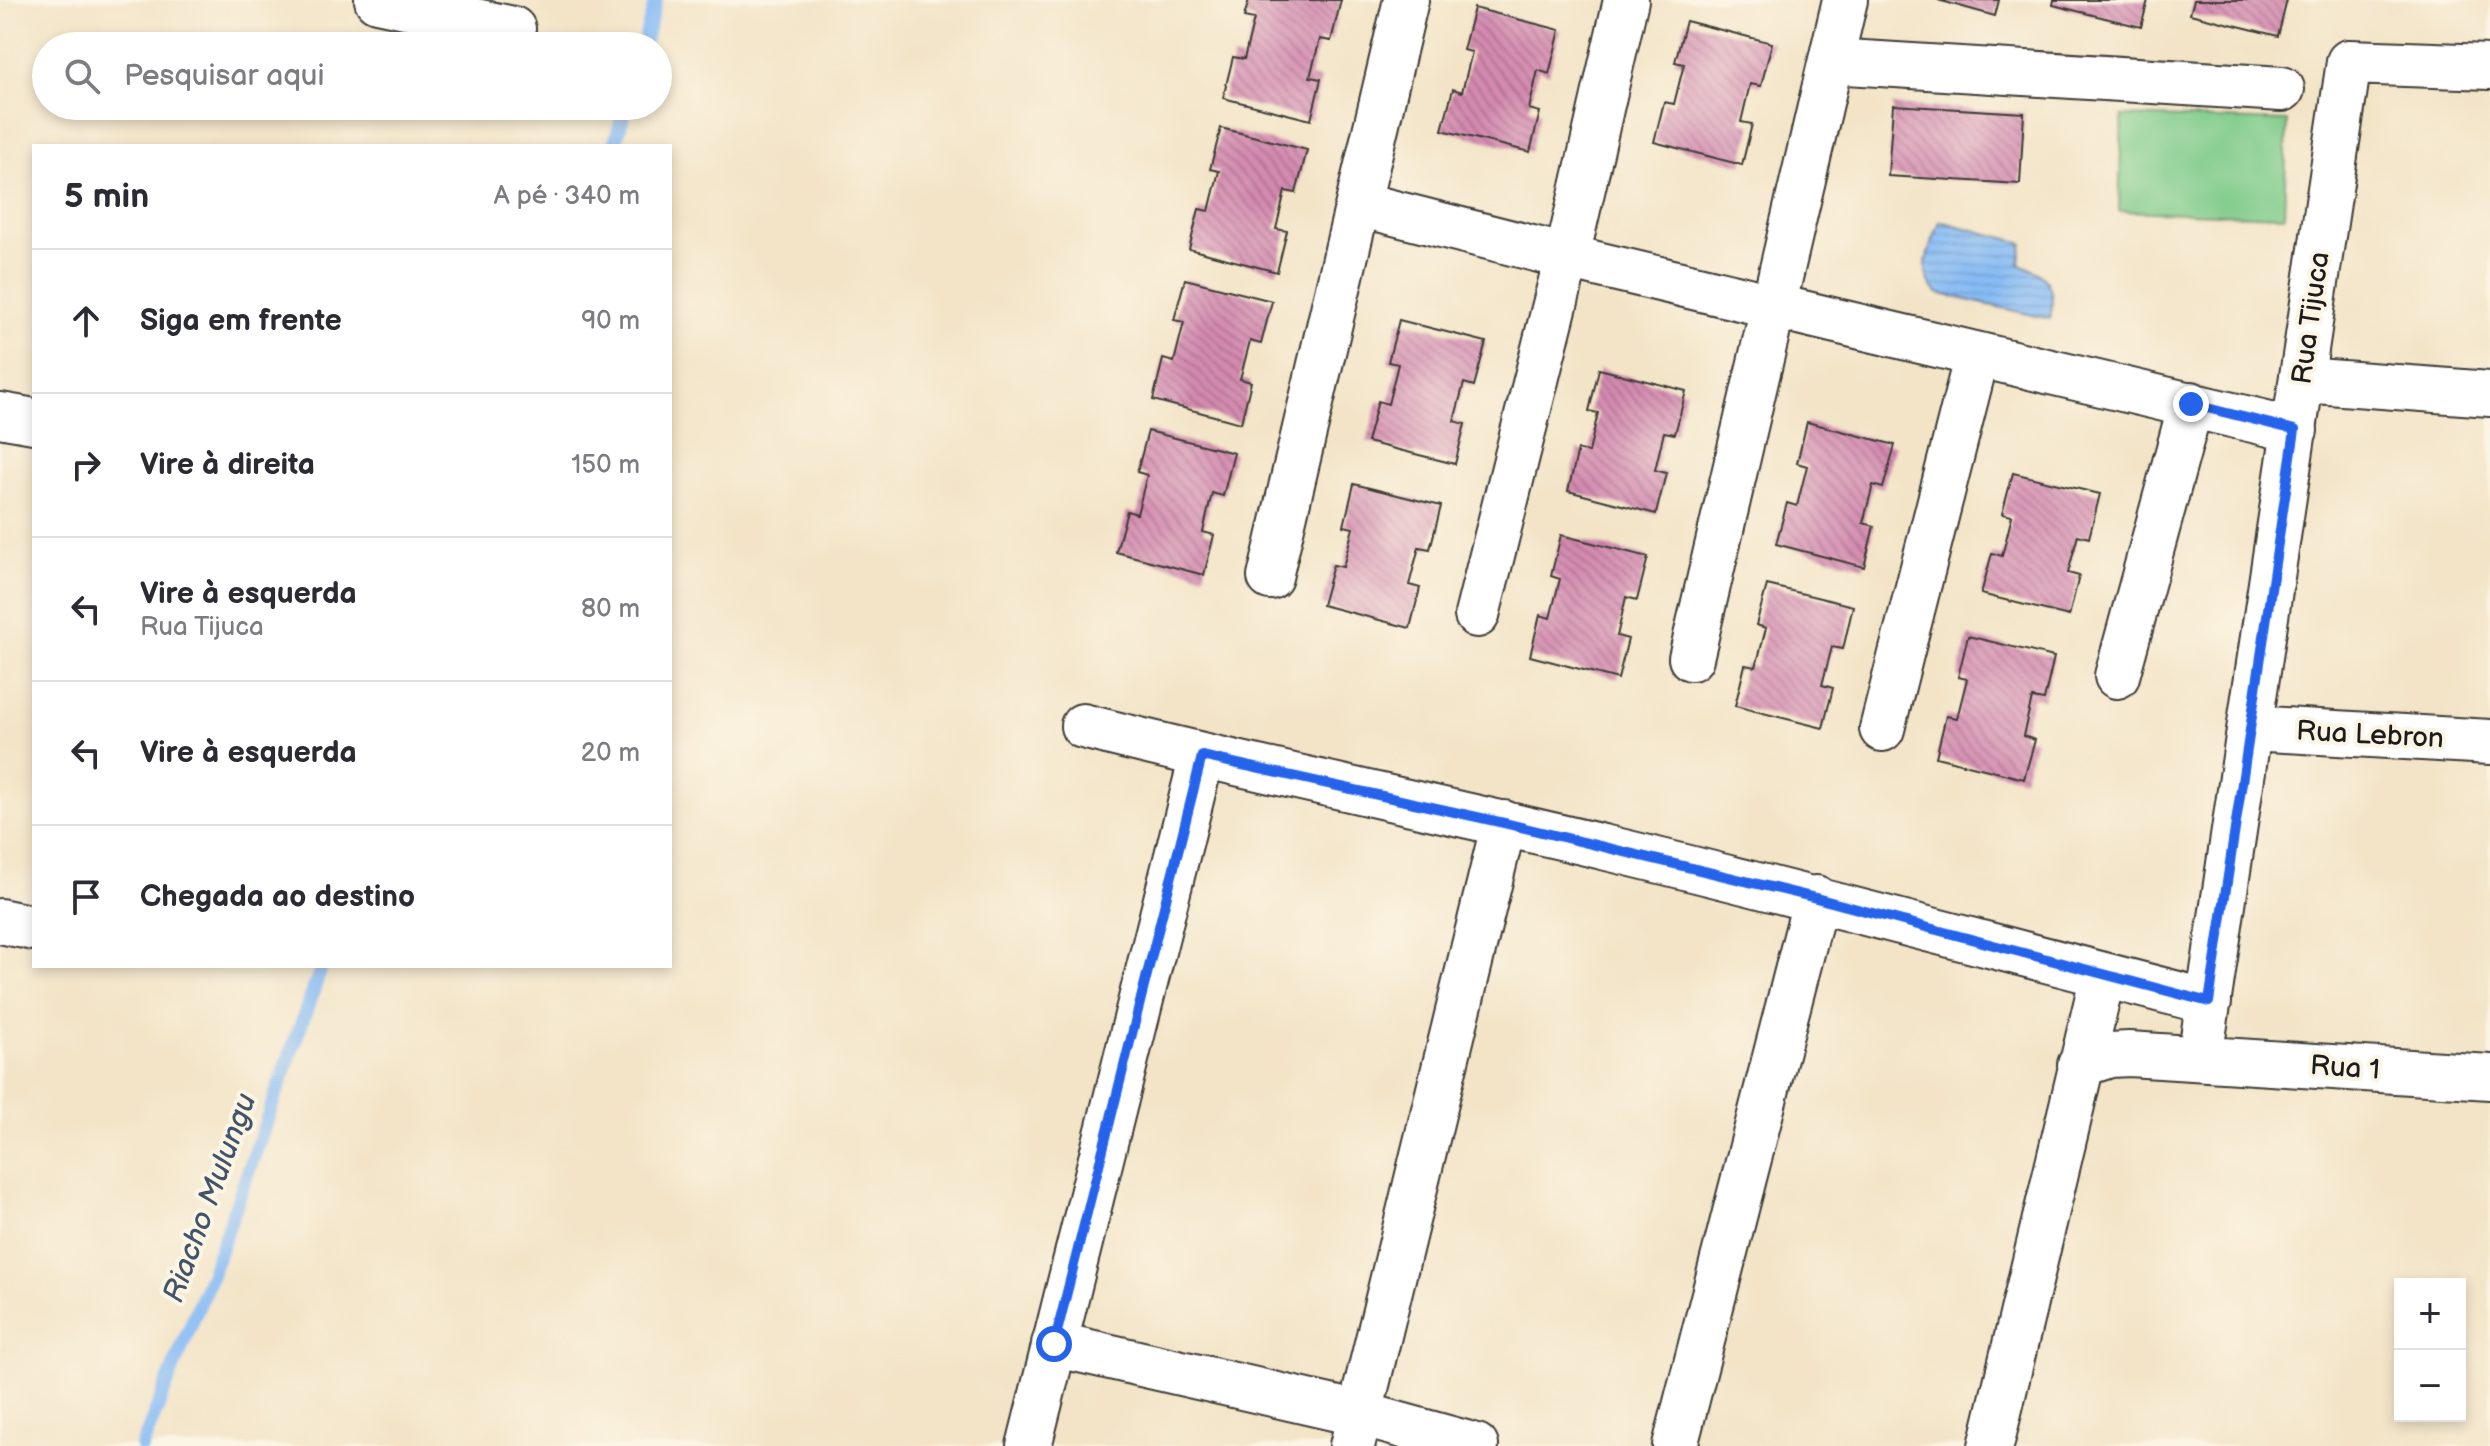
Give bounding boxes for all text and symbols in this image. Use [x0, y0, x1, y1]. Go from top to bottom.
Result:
search box [32, 32, 672, 120]
icon: search [60, 54, 104, 98]
text: Pesquisar aqui [124, 58, 325, 94]
text: 5 min [64, 176, 149, 217]
text: A pé · 340 m [494, 181, 640, 212]
street label: Rua Tijuca [2285, 250, 2337, 386]
icon: ahead [64, 299, 108, 343]
text: Siga em frente [140, 303, 342, 339]
text: 90 m [581, 306, 640, 337]
route end [2173, 386, 2209, 422]
icon: right [64, 443, 108, 487]
text: Vire à direita [140, 447, 315, 483]
text: 150 m [571, 450, 640, 481]
text: Vire à esquerda [140, 576, 357, 612]
icon: left [64, 587, 108, 631]
text: 80 m [581, 594, 640, 625]
text: Rua Tijuca [140, 612, 264, 643]
street label: Rua Lebron [2295, 715, 2445, 755]
icon: left [64, 731, 108, 775]
text: Vire à esquerda [140, 735, 357, 771]
text: 20 m [581, 738, 640, 769]
icon: arrive [64, 875, 108, 919]
text: Chegada ao destino [140, 879, 415, 915]
street label: Rua 1 [2309, 1049, 2381, 1087]
water label: Riacho Mulungu [156, 1088, 265, 1307]
map controls [2394, 1278, 2466, 1422]
button: + [2394, 1278, 2466, 1350]
route start [1036, 1326, 1072, 1362]
button: − [2394, 1350, 2466, 1422]

